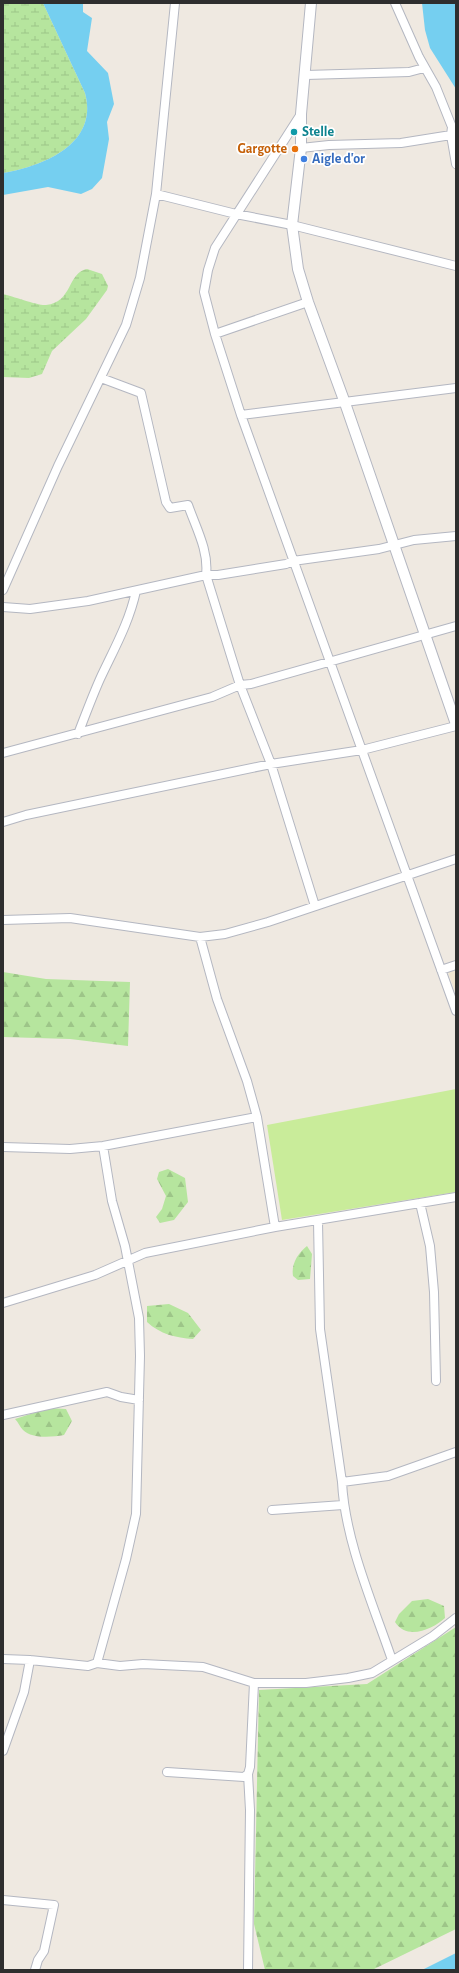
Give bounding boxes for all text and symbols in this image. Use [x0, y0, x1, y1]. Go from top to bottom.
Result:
place label: Stelle [302, 125, 335, 139]
marker: Stelle [289, 127, 299, 137]
place label: Gargotte [237, 142, 287, 156]
marker: Gargotte [290, 144, 300, 154]
place label: Aigle d'or [312, 152, 365, 166]
marker: Aigle d'or [299, 154, 309, 164]

